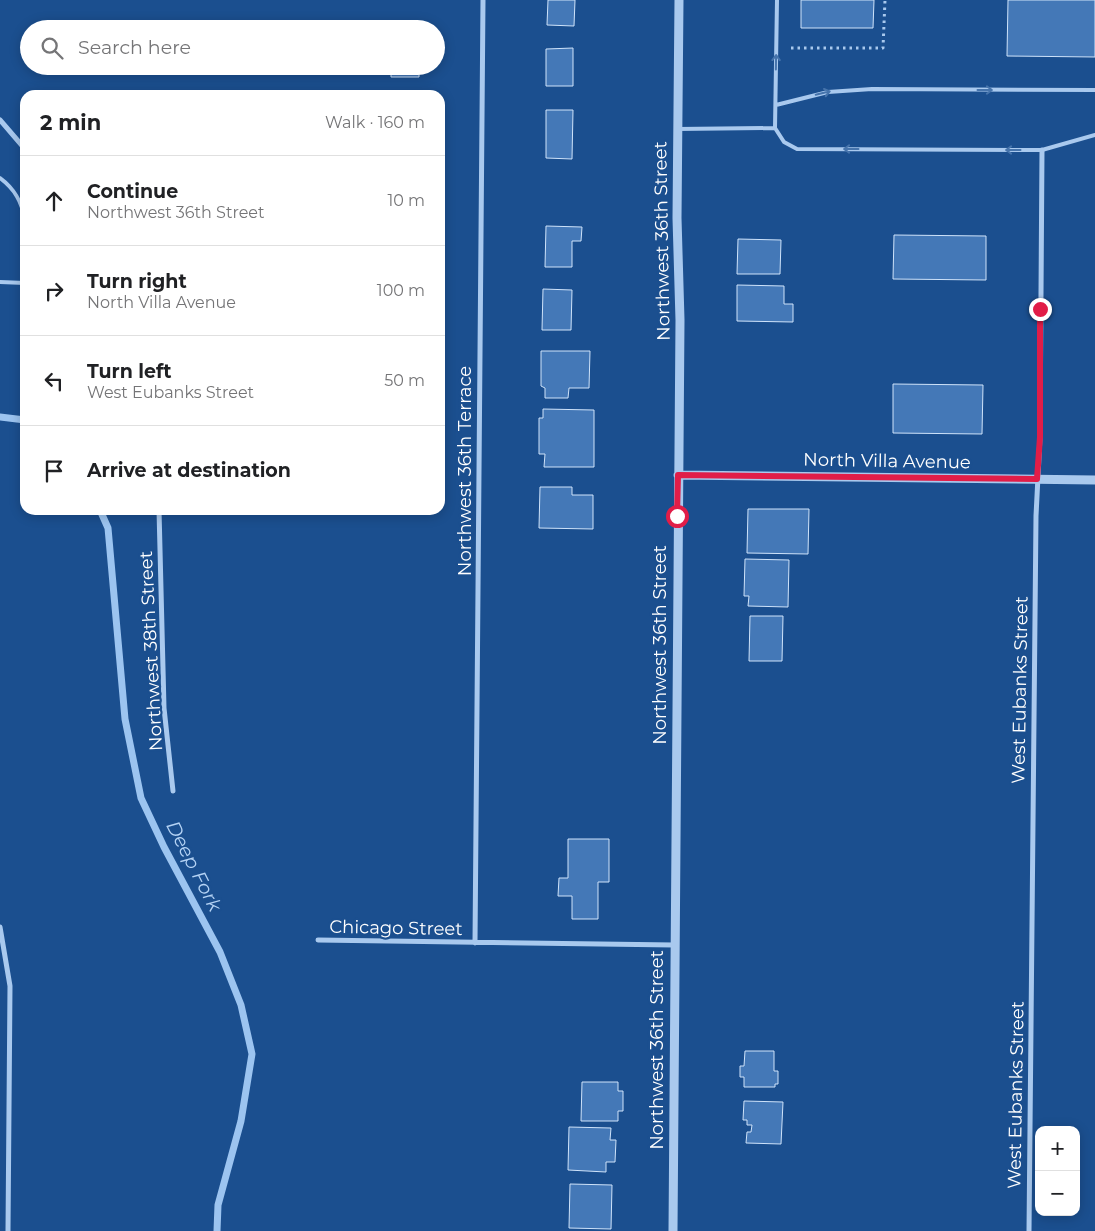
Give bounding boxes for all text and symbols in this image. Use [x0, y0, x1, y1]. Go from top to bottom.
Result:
search box [20, 20, 445, 75]
icon: search [38, 34, 66, 62]
text: Search here [78, 36, 191, 59]
one-way arrow [771, 54, 781, 70]
one-way arrow [976, 85, 993, 95]
one-way arrow [814, 88, 830, 97]
text: 2 min [40, 110, 101, 135]
text: Walk · 160 m [325, 113, 425, 132]
street label: Northwest 36th Street [649, 141, 675, 341]
one-way arrow [843, 144, 860, 154]
one-way arrow [1006, 145, 1022, 155]
text: Continue [87, 180, 178, 203]
icon: ahead [40, 187, 68, 215]
text: 10 m [387, 191, 425, 210]
text: Northwest 36th Street [87, 203, 264, 222]
text: Turn right [87, 270, 187, 293]
icon: right [40, 277, 68, 305]
text: 100 m [377, 281, 425, 300]
text: North Villa Avenue [87, 293, 236, 312]
route end [1029, 298, 1052, 321]
text: Turn left [87, 360, 172, 383]
street label: Northwest 36th Terrace [454, 366, 476, 576]
icon: left [40, 367, 68, 395]
text: 50 m [384, 371, 425, 390]
text: West Eubanks Street [87, 383, 254, 402]
street label: North Villa Avenue [803, 449, 971, 473]
icon: arrive [40, 457, 68, 485]
text: Arrive at destination [87, 459, 291, 482]
route start [666, 505, 689, 528]
street label: Northwest 36th Street [649, 545, 671, 745]
street label: Northwest 38th Street [135, 550, 167, 752]
street label: West Eubanks Street [1007, 596, 1033, 784]
water label: Deep Fork [161, 817, 227, 916]
street label: Chicago Street [329, 916, 463, 940]
street label: Northwest 36th Street [646, 950, 668, 1150]
street label: West Eubanks Street [1003, 1001, 1029, 1189]
map controls [1035, 1126, 1080, 1216]
button: + [1035, 1126, 1080, 1171]
button: − [1035, 1171, 1080, 1216]

